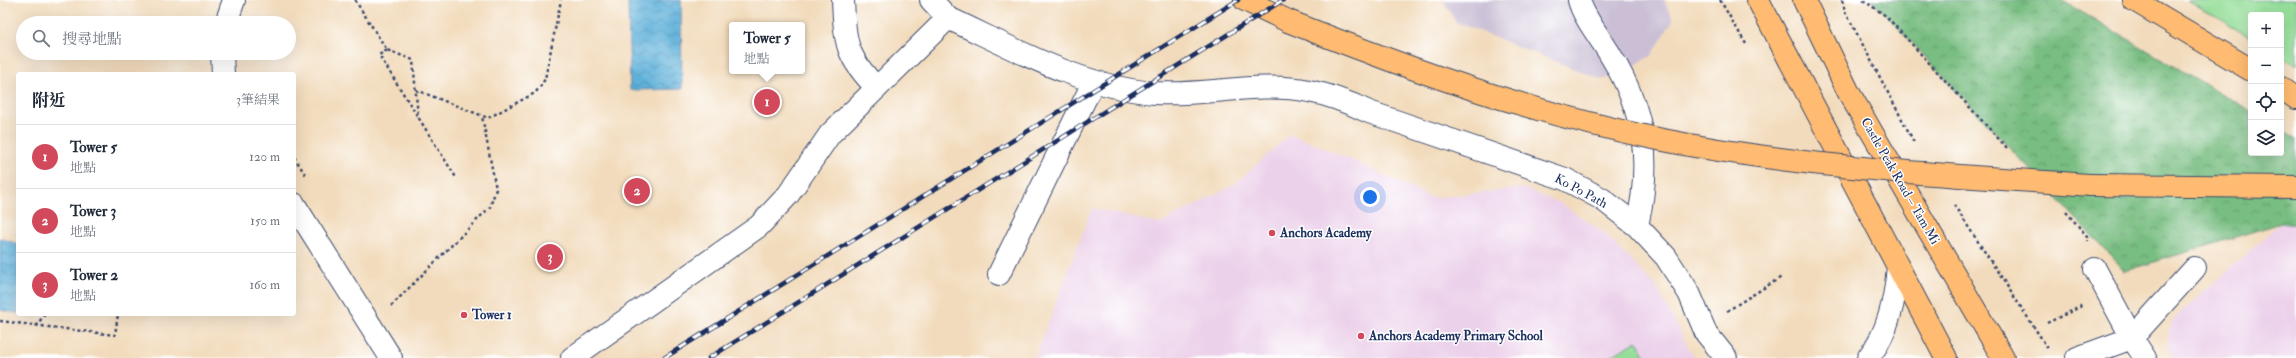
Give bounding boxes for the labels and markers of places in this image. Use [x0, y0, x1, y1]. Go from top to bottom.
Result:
pin: 1 [754, 87, 780, 117]
pin: 2 [624, 176, 650, 206]
place label: Anchors Academy [1279, 225, 1373, 242]
marker: Anchors Academy [1267, 228, 1277, 238]
pin: 3 [537, 242, 563, 272]
place label: Tower 1 [471, 307, 512, 323]
marker: Tower 1 [459, 310, 469, 320]
place label: Anchors Academy Primary School [1368, 328, 1544, 345]
marker: Anchors Academy Primary School [1356, 331, 1366, 341]

